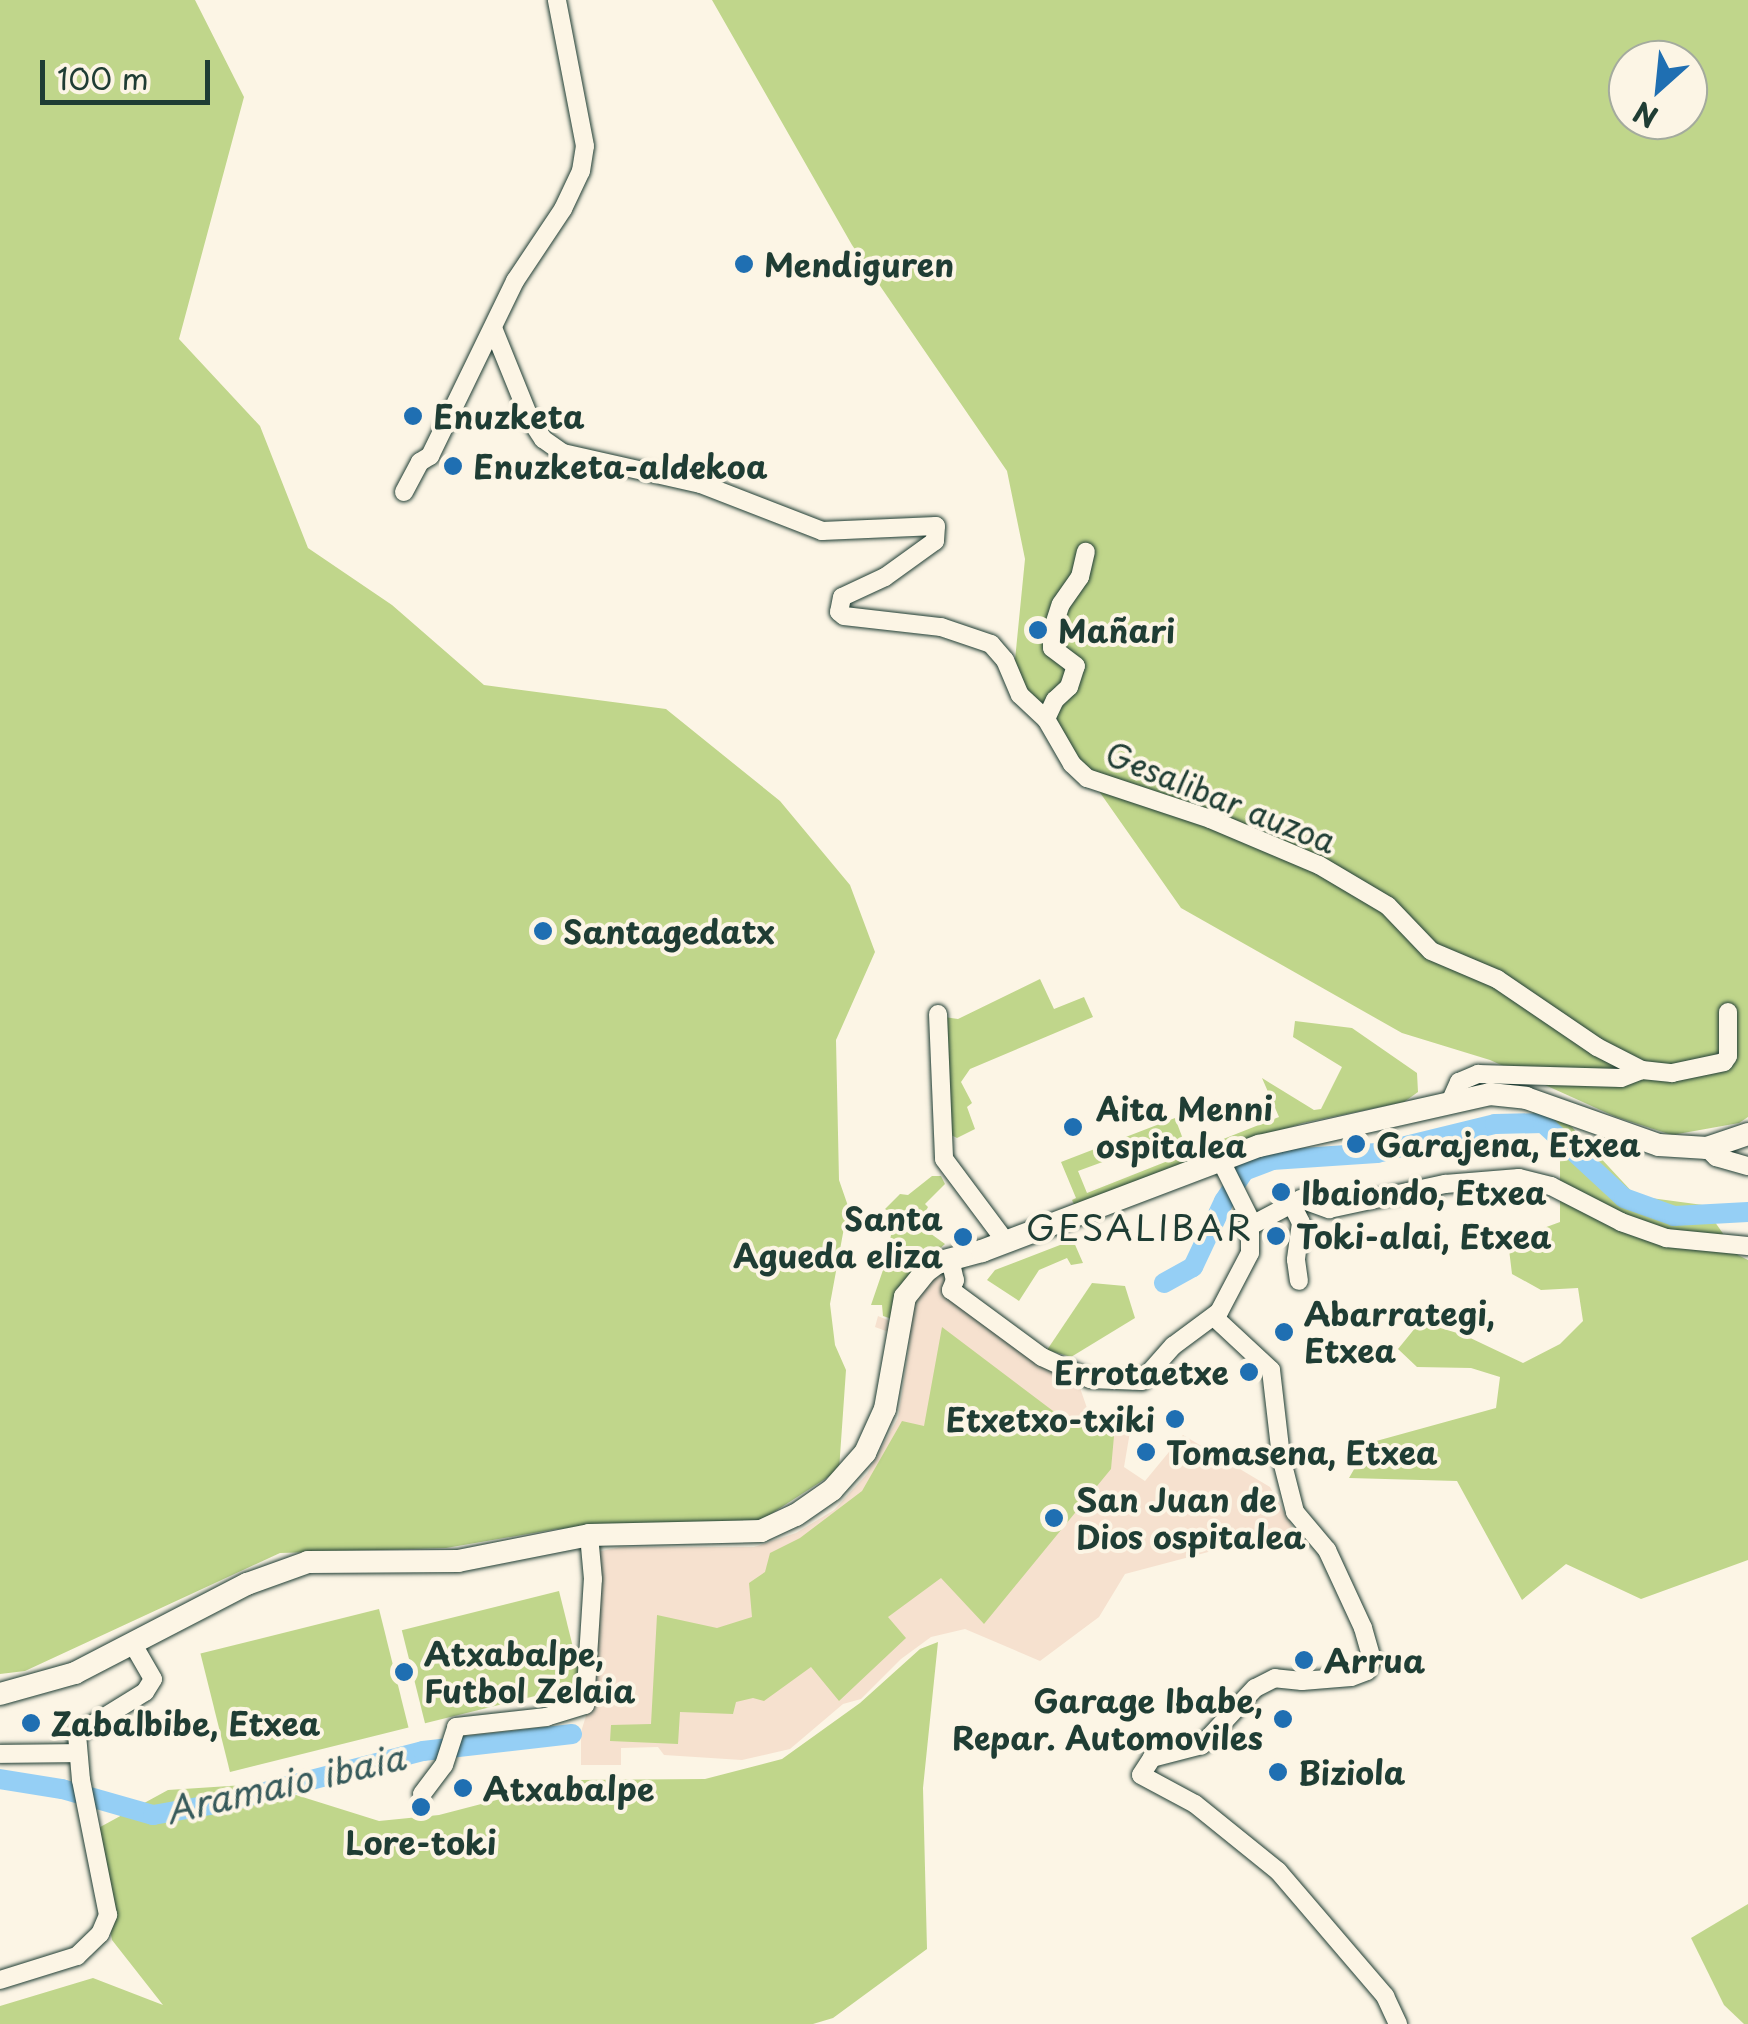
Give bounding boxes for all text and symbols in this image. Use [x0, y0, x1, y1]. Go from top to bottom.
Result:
scale bar [45, 40, 215, 102]
north arrow [1608, 40, 1708, 140]
text: 100 m [57, 55, 149, 100]
text: N [1625, 91, 1665, 140]
place label: Mendiguren [764, 245, 954, 283]
marker: Mendiguren [733, 253, 755, 275]
place label: Enuzketa [433, 397, 585, 435]
marker: Enuzketa [402, 405, 424, 427]
place label: Enuzketa-aldekoa [473, 447, 768, 485]
marker: Enuzketa-aldekoa [442, 455, 464, 477]
place label: Mañari [1058, 611, 1175, 649]
marker: Mañari [1027, 619, 1049, 641]
street label: Gesalibar auzoa [1098, 732, 1344, 862]
place label: Santagedatx [563, 912, 775, 950]
marker: Santagedatx [532, 920, 554, 942]
place label: Aita Menni ospitalea [1096, 1090, 1273, 1165]
marker: Aita Menni ospitalea [1060, 1114, 1086, 1140]
place label: Garajena, Etxea [1376, 1125, 1642, 1163]
marker: Garajena, Etxea [1345, 1133, 1367, 1155]
place label: Ibaiondo, Etxea [1301, 1173, 1548, 1211]
marker: Ibaiondo, Etxea [1270, 1181, 1292, 1203]
place label: Santa Agueda eliza [734, 1200, 943, 1275]
district label: GESALIBAR [1026, 1206, 1254, 1248]
place label: Toki-alai, Etxea [1296, 1217, 1552, 1255]
marker: Toki-alai, Etxea [1265, 1225, 1287, 1247]
marker: Santa Agueda eliza [952, 1226, 974, 1248]
place label: Abarrategi, Etxea [1304, 1295, 1495, 1370]
marker: Abarrategi, Etxea [1273, 1321, 1295, 1343]
place label: Errotaetxe [1054, 1353, 1229, 1391]
marker: Errotaetxe [1238, 1361, 1260, 1383]
place label: Etxetxo-txiki [946, 1400, 1155, 1438]
marker: Etxetxo-txiki [1164, 1408, 1186, 1430]
place label: Tomasena, Etxea [1166, 1433, 1439, 1471]
marker: Tomasena, Etxea [1135, 1441, 1157, 1463]
place label: San Juan de Dios ospitalea [1076, 1481, 1306, 1556]
marker: San Juan de Dios ospitalea [1041, 1505, 1067, 1531]
place label: Atxabalpe, Futbol Zelaia [424, 1635, 636, 1710]
place label: Arrua [1324, 1641, 1425, 1679]
marker: Arrua [1293, 1649, 1315, 1671]
marker: Atxabalpe, Futbol Zelaia [393, 1661, 415, 1683]
place label: Garage Ibabe, Repar. Automoviles [952, 1682, 1263, 1757]
place label: Zabalbibe, Etxea [51, 1704, 321, 1742]
marker: Garage Ibabe, Repar. Automoviles [1272, 1708, 1294, 1730]
marker: Zabalbibe, Etxea [20, 1712, 42, 1734]
water label: Aramaio ibaia [163, 1735, 407, 1831]
place label: Biziola [1298, 1753, 1405, 1791]
marker: Biziola [1267, 1761, 1289, 1783]
place label: Atxabalpe [483, 1769, 654, 1807]
marker: Atxabalpe [452, 1777, 474, 1799]
marker: Lore-toki [410, 1796, 432, 1818]
place label: Lore-toki [345, 1823, 497, 1861]

